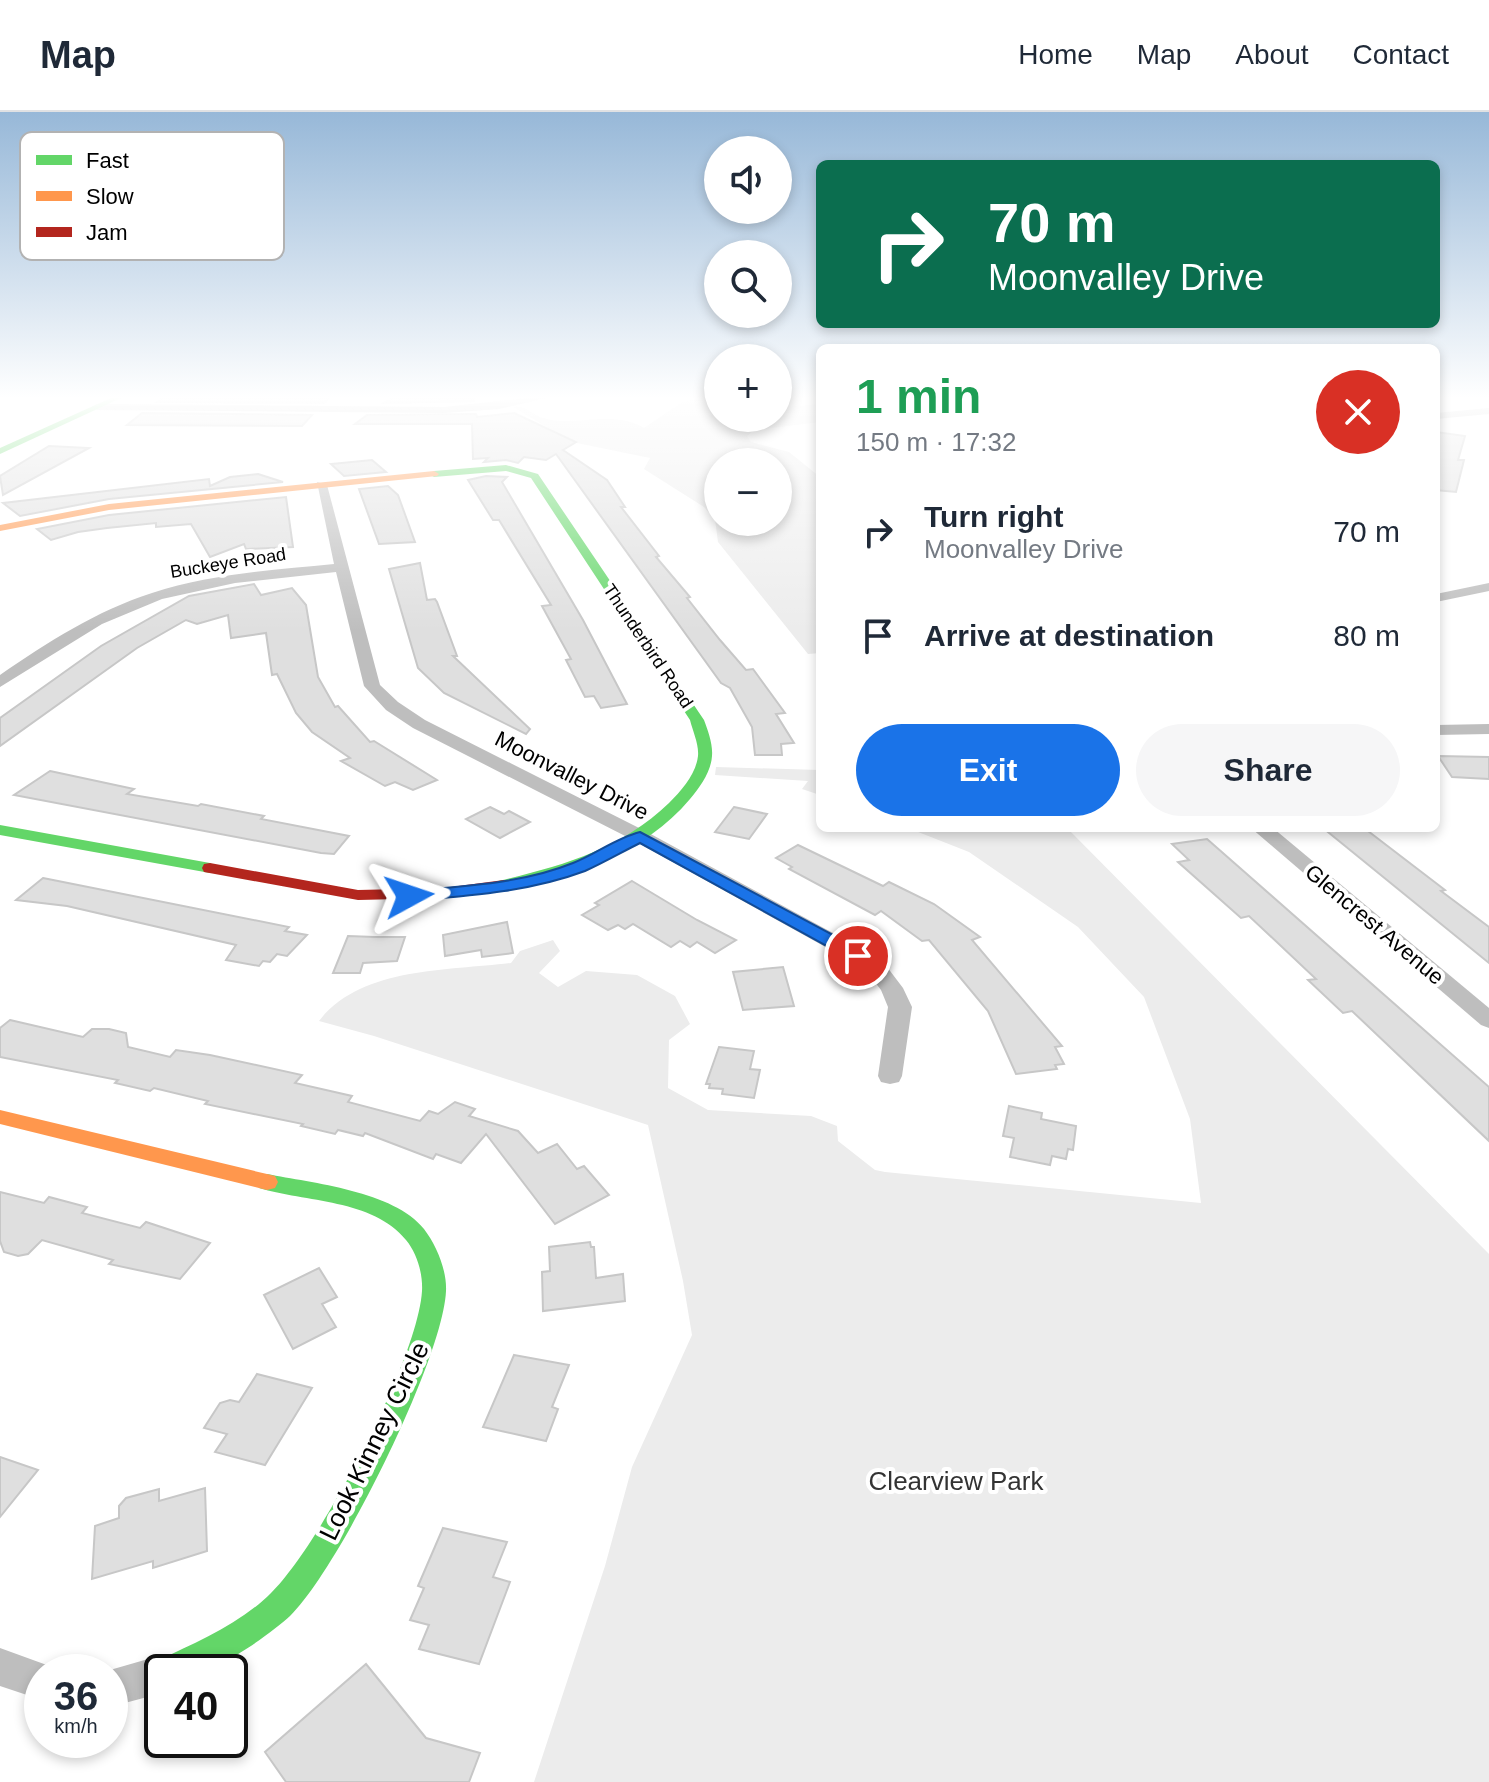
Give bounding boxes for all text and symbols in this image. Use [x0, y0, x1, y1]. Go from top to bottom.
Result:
text: Map [40, 34, 116, 76]
text: Home [1018, 39, 1093, 70]
text: Map [1137, 39, 1191, 70]
text: About [1235, 39, 1309, 70]
text: Contact [1353, 39, 1449, 70]
legend [20, 132, 284, 260]
map controls [704, 136, 792, 536]
button: sound [704, 136, 792, 224]
text: Fast [86, 148, 129, 173]
text: Slow [86, 184, 134, 209]
text: 70 m [988, 191, 1116, 254]
icon: right [856, 192, 960, 296]
text: Jam [86, 220, 128, 245]
button: search [704, 240, 792, 328]
text: Moonvalley Drive [988, 257, 1264, 298]
button: + [704, 344, 792, 432]
text: 1 min [856, 370, 981, 423]
button: close [1316, 370, 1400, 454]
text: 150 m · 17:32 [856, 427, 1016, 457]
button: − [704, 448, 792, 536]
text: Turn right [924, 500, 1063, 533]
icon: right [856, 510, 900, 554]
text: 70 m [1333, 515, 1400, 548]
text: Moonvalley Drive [924, 534, 1123, 564]
street label: Buckeye Road [169, 544, 287, 582]
street label: Thunderbird Road [599, 580, 697, 712]
icon: arrive [856, 614, 900, 658]
text: Arrive at destination [924, 619, 1214, 652]
text: 80 m [1333, 619, 1400, 652]
button: Exit [856, 724, 1120, 816]
button: Share [1136, 724, 1400, 816]
street label: Moonvalley Drive [491, 726, 653, 825]
position arrow [367, 854, 451, 938]
street label: Glencrest Avenue [1300, 859, 1449, 990]
pin [824, 922, 892, 990]
icon: arrive [836, 934, 880, 978]
street label: Look Kinney Circle [313, 1337, 435, 1545]
park label: Clearview Park [869, 1466, 1044, 1496]
speed limit sign: 40 [144, 1654, 248, 1758]
text: 36 [54, 1674, 98, 1718]
text: km/h [54, 1715, 98, 1737]

